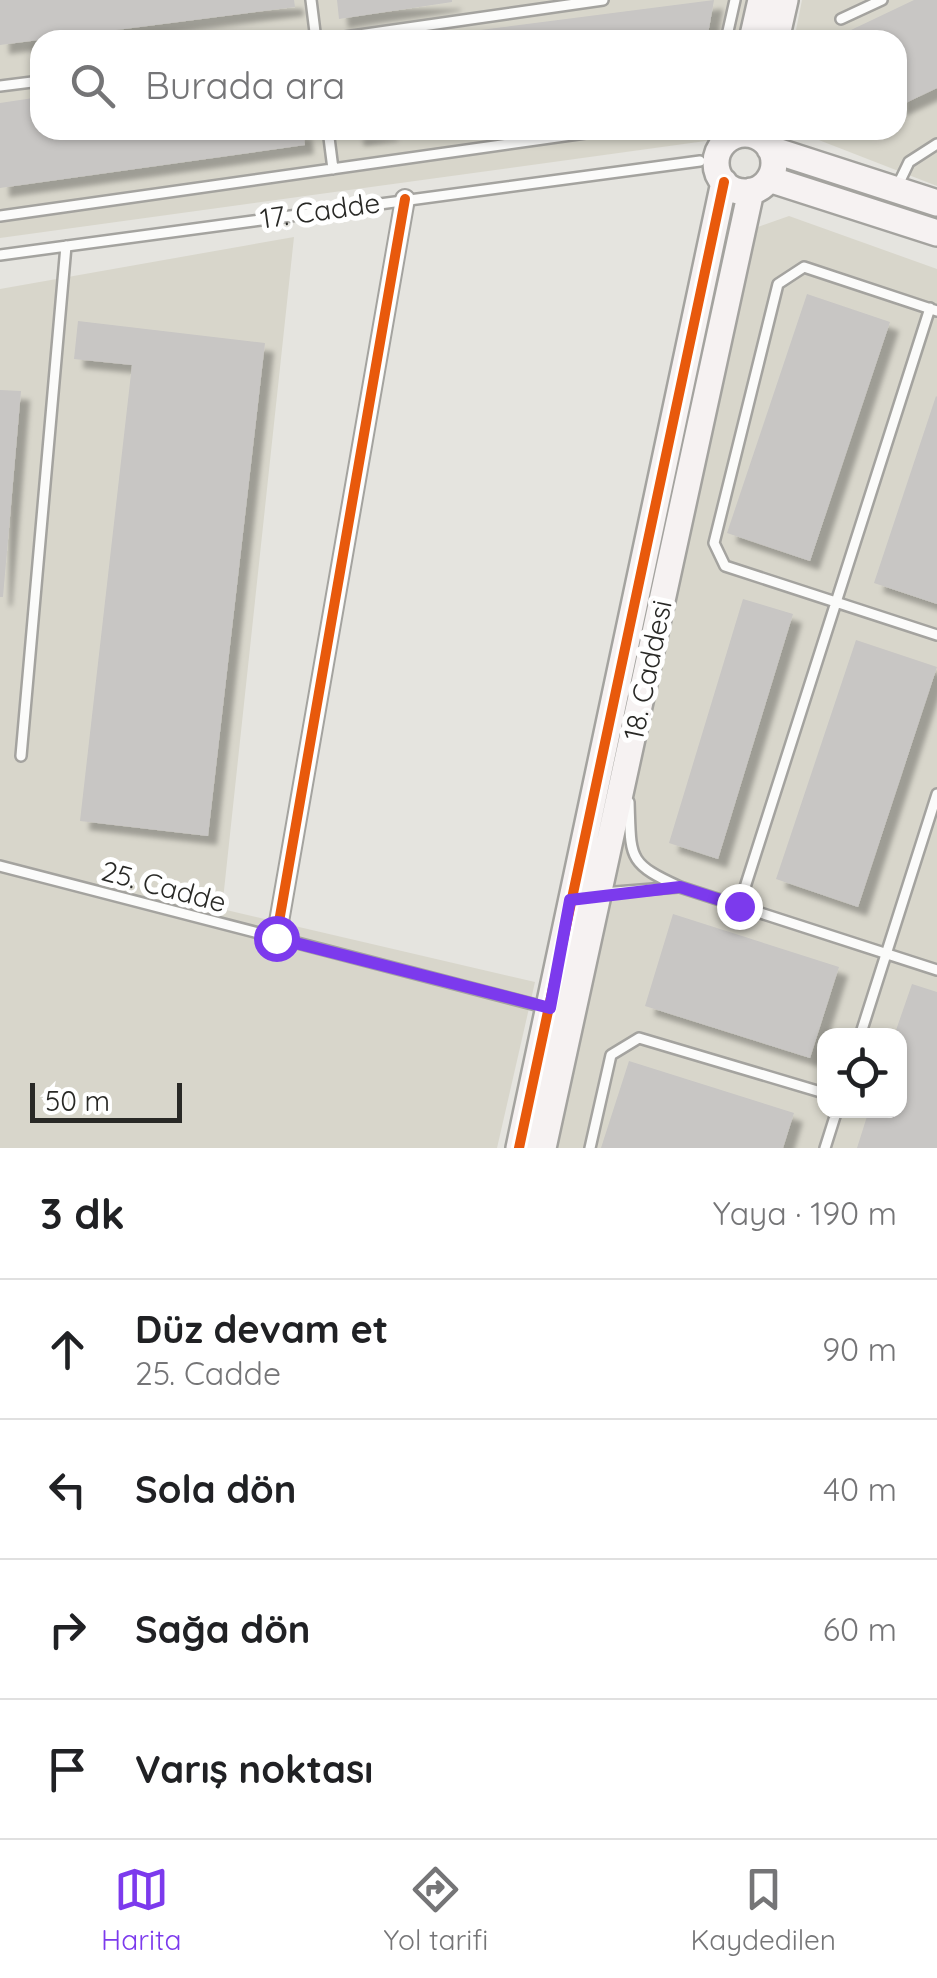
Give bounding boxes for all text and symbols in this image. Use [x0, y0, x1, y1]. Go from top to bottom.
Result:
search box [30, 30, 907, 140]
icon: search [65, 58, 120, 113]
text: Burada ara [145, 61, 345, 109]
street label: 17. Cadde [258, 184, 382, 236]
street label: 18. Caddesi [615, 597, 679, 743]
street label: 25. Cadde [98, 853, 230, 919]
route end [717, 884, 763, 930]
route start [254, 916, 300, 962]
map controls [817, 1028, 907, 1118]
button: locate [817, 1028, 907, 1118]
scale bar [30, 1078, 182, 1122]
text: 50 m [45, 1083, 110, 1118]
text: 3 dk [40, 1187, 125, 1240]
text: Yaya · 190 m [713, 1193, 897, 1233]
text: Düz devam et [135, 1305, 388, 1353]
icon: ahead [40, 1322, 95, 1377]
text: 90 m [822, 1329, 897, 1369]
text: 25. Cadde [135, 1353, 281, 1393]
icon: left [40, 1462, 95, 1517]
text: Sola dön [135, 1465, 296, 1513]
text: 40 m [823, 1469, 897, 1509]
icon: right [40, 1602, 95, 1657]
text: Sağa dön [135, 1605, 311, 1653]
text: 60 m [823, 1609, 897, 1649]
icon: arrive [40, 1742, 95, 1797]
text: Varış noktası [135, 1745, 373, 1793]
tab: Harita [101, 1862, 181, 1957]
tab: Yol tarifi [383, 1862, 488, 1957]
tab: Kaydedilen [690, 1862, 836, 1957]

